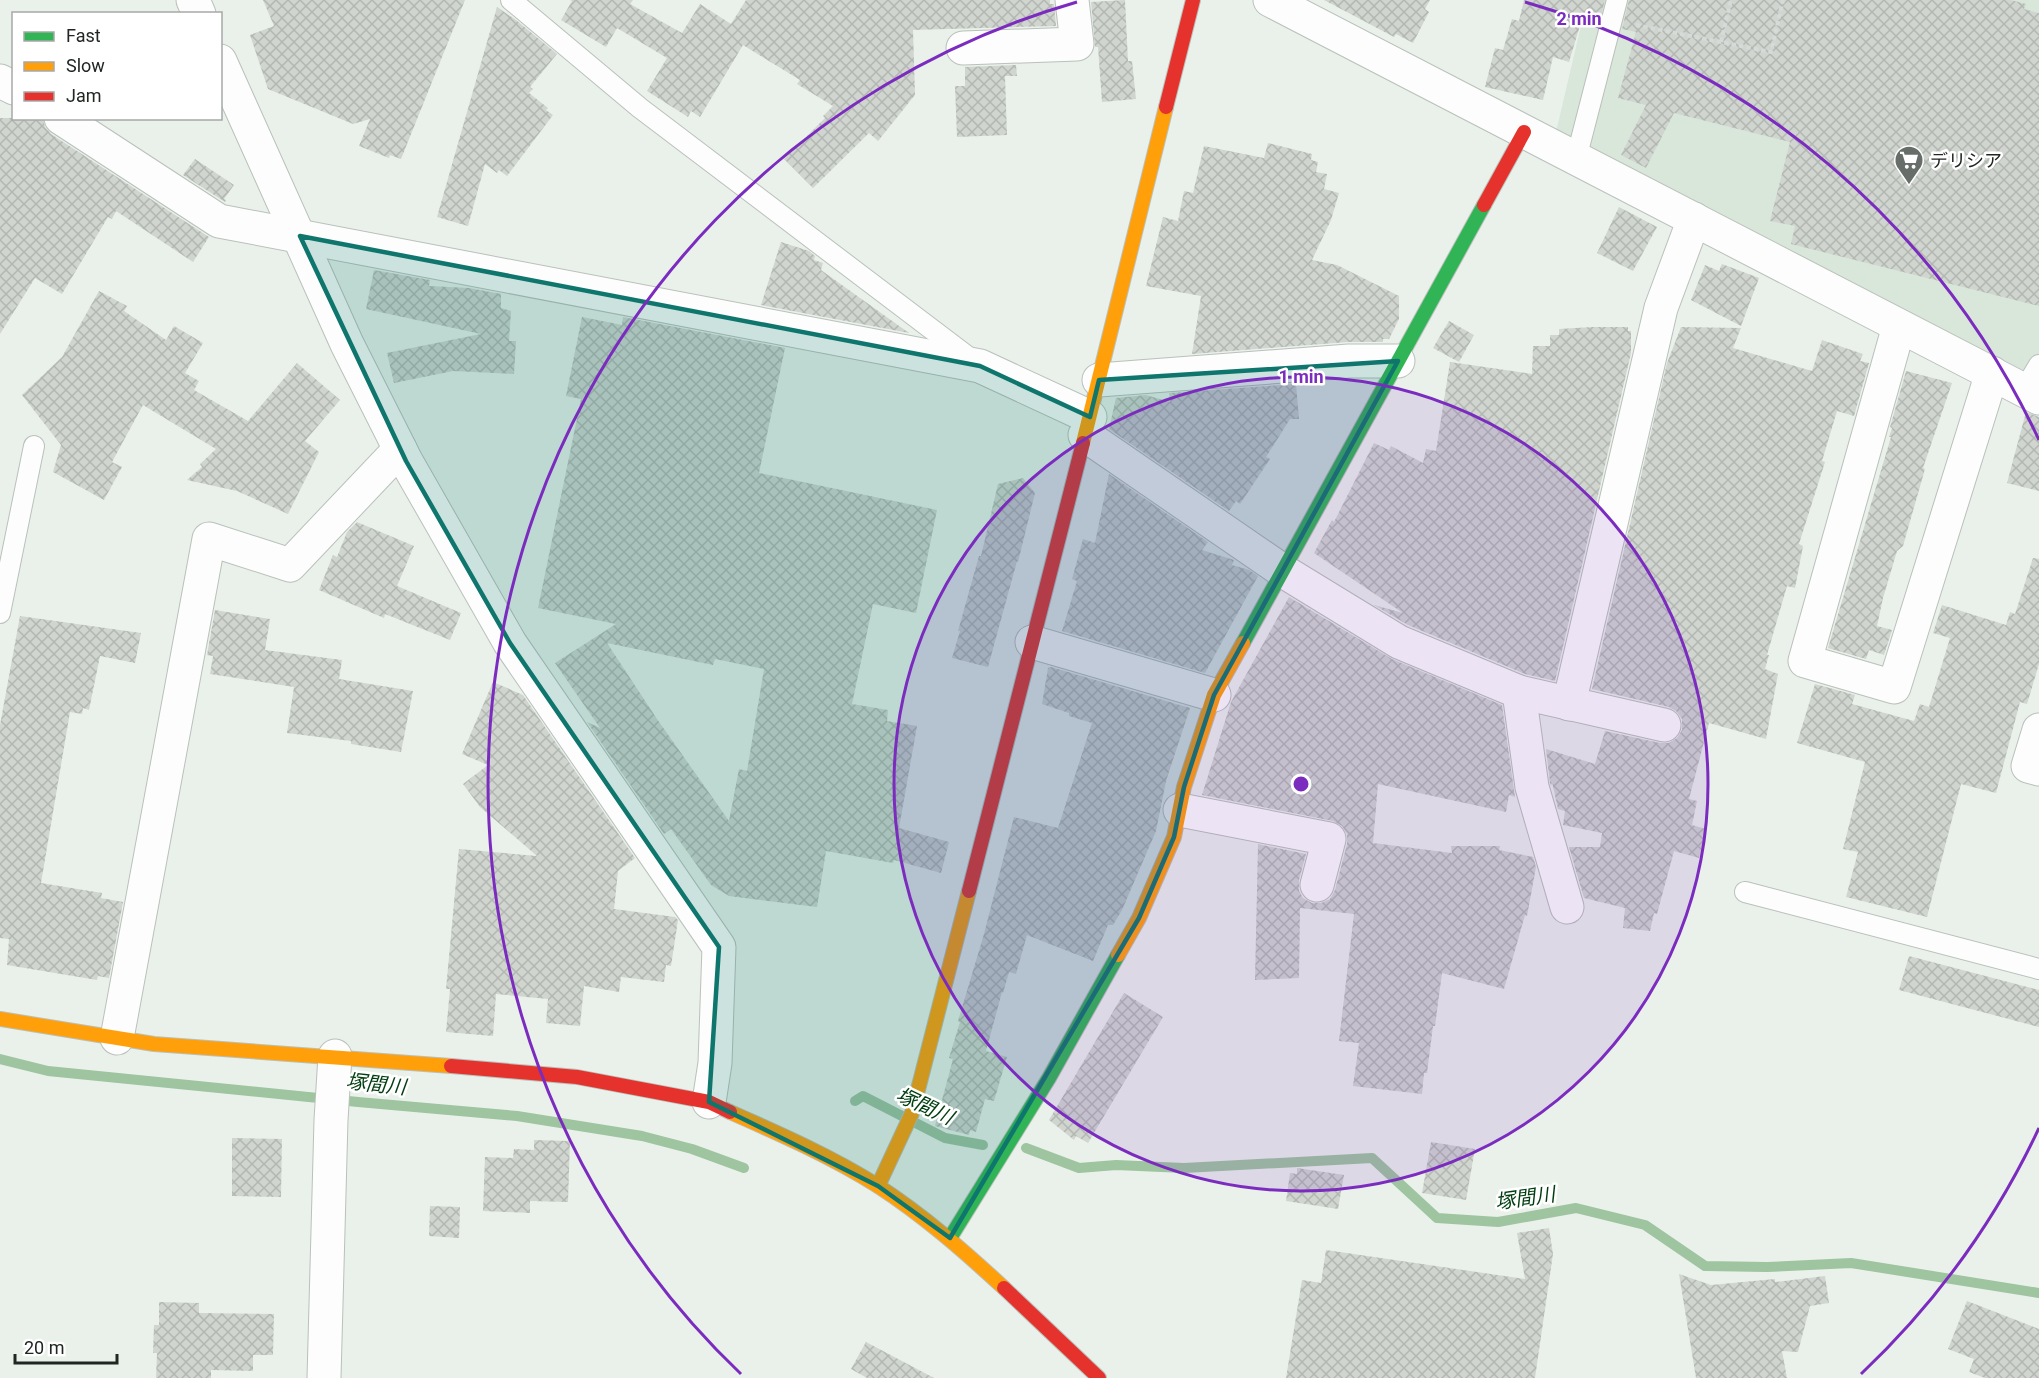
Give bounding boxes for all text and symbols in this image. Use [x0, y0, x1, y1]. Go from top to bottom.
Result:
text: 2 min [1556, 8, 1602, 29]
legend [12, 12, 222, 120]
text: Fast [66, 25, 101, 46]
text: Slow [66, 55, 105, 76]
text: Jam [66, 85, 102, 106]
supermarket icon: デリシア [1893, 144, 1925, 186]
place label: デリシア [1930, 150, 2002, 171]
text: 1 min [1278, 366, 1324, 387]
centre of rings [1291, 774, 1311, 794]
water label: 塚間川 [345, 1069, 409, 1099]
water label: 塚間川 [893, 1082, 959, 1130]
water label: 塚間川 [1494, 1182, 1558, 1214]
scale bar [15, 1327, 117, 1365]
text: 20 m [24, 1337, 64, 1358]

